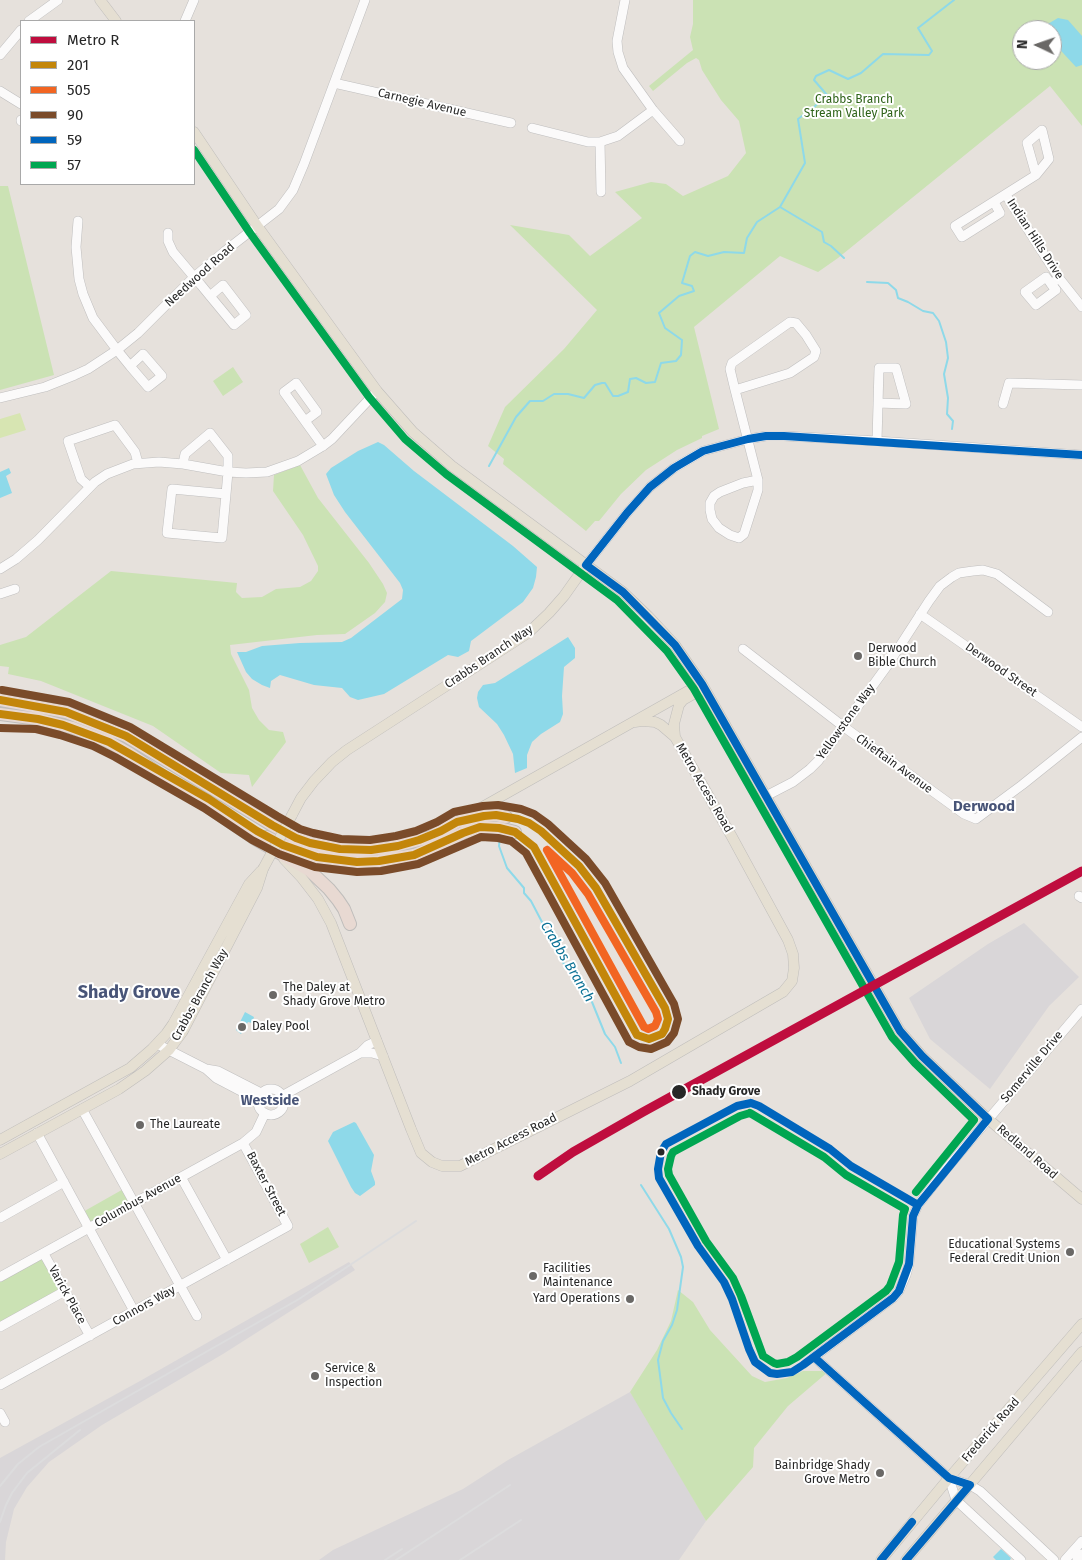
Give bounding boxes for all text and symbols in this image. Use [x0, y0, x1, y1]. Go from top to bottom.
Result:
legend [20, 20, 195, 185]
north arrow [1012, 20, 1062, 70]
text: Metro R [67, 31, 119, 49]
text: N [1014, 39, 1031, 49]
text: 201 [67, 56, 89, 74]
text: 505 [67, 81, 90, 99]
street label: Carnegie Avenue [376, 86, 468, 120]
park label: Crabbs Branch Stream Valley Park [804, 93, 904, 121]
text: 90 [67, 106, 83, 124]
text: 59 [67, 131, 82, 149]
text: 57 [67, 156, 81, 174]
street label: Indian Hills Drive [1004, 196, 1066, 282]
street label: Needwood Road [162, 240, 238, 310]
street label: Crabbs Branch Way [442, 622, 536, 692]
street label: Derwood Street [962, 640, 1040, 700]
place label: Derwood Bible Church [868, 642, 937, 670]
marker: Derwood Bible Church [852, 650, 864, 662]
street label: Yellowstone Way [814, 681, 878, 763]
street label: Chieftain Avenue [853, 731, 935, 797]
street label: Metro Access Road [673, 741, 735, 835]
district label: Derwood [953, 798, 1015, 816]
water label: Crabbs Branch [536, 919, 598, 1005]
street label: Crabbs Branch Way [169, 946, 231, 1044]
place label: The Daley at Shady Grove Metro [283, 981, 385, 1009]
district label: Shady Grove [78, 982, 180, 1004]
marker: The Daley at Shady Grove Metro [267, 989, 279, 1001]
place label: Daley Pool [252, 1020, 309, 1034]
marker: Daley Pool [236, 1021, 248, 1033]
street label: Somerville Drive [998, 1028, 1066, 1106]
marker: Shady Grove [670, 1083, 688, 1101]
place label: Shady Grove [692, 1085, 760, 1099]
district label: Westside [241, 1093, 299, 1109]
street label: Metro Access Road [463, 1111, 559, 1169]
place label: The Laureate [150, 1118, 220, 1132]
marker: The Laureate [134, 1119, 146, 1131]
street label: Redland Road [994, 1122, 1060, 1182]
unlabelled marker [656, 1147, 666, 1157]
street label: Baxter Street [243, 1149, 289, 1219]
street label: Columbus Avenue [92, 1171, 184, 1231]
place label: Educational Systems Federal Credit Union [948, 1238, 1060, 1266]
marker: Educational Systems Federal Credit Union [1064, 1246, 1076, 1258]
place label: Facilities Maintenance [543, 1262, 613, 1290]
street label: Varick Place [45, 1263, 89, 1327]
marker: Facilities Maintenance [527, 1270, 539, 1282]
street label: Connors Way [110, 1283, 178, 1329]
place label: Yard Operations [533, 1292, 620, 1306]
marker: Yard Operations [624, 1293, 636, 1305]
place label: Service & Inspection [325, 1362, 382, 1390]
marker: Service & Inspection [309, 1370, 321, 1382]
street label: Frederick Road [959, 1395, 1023, 1465]
place label: Bainbridge Shady Grove Metro [774, 1459, 870, 1487]
marker: Bainbridge Shady Grove Metro [874, 1467, 886, 1479]

